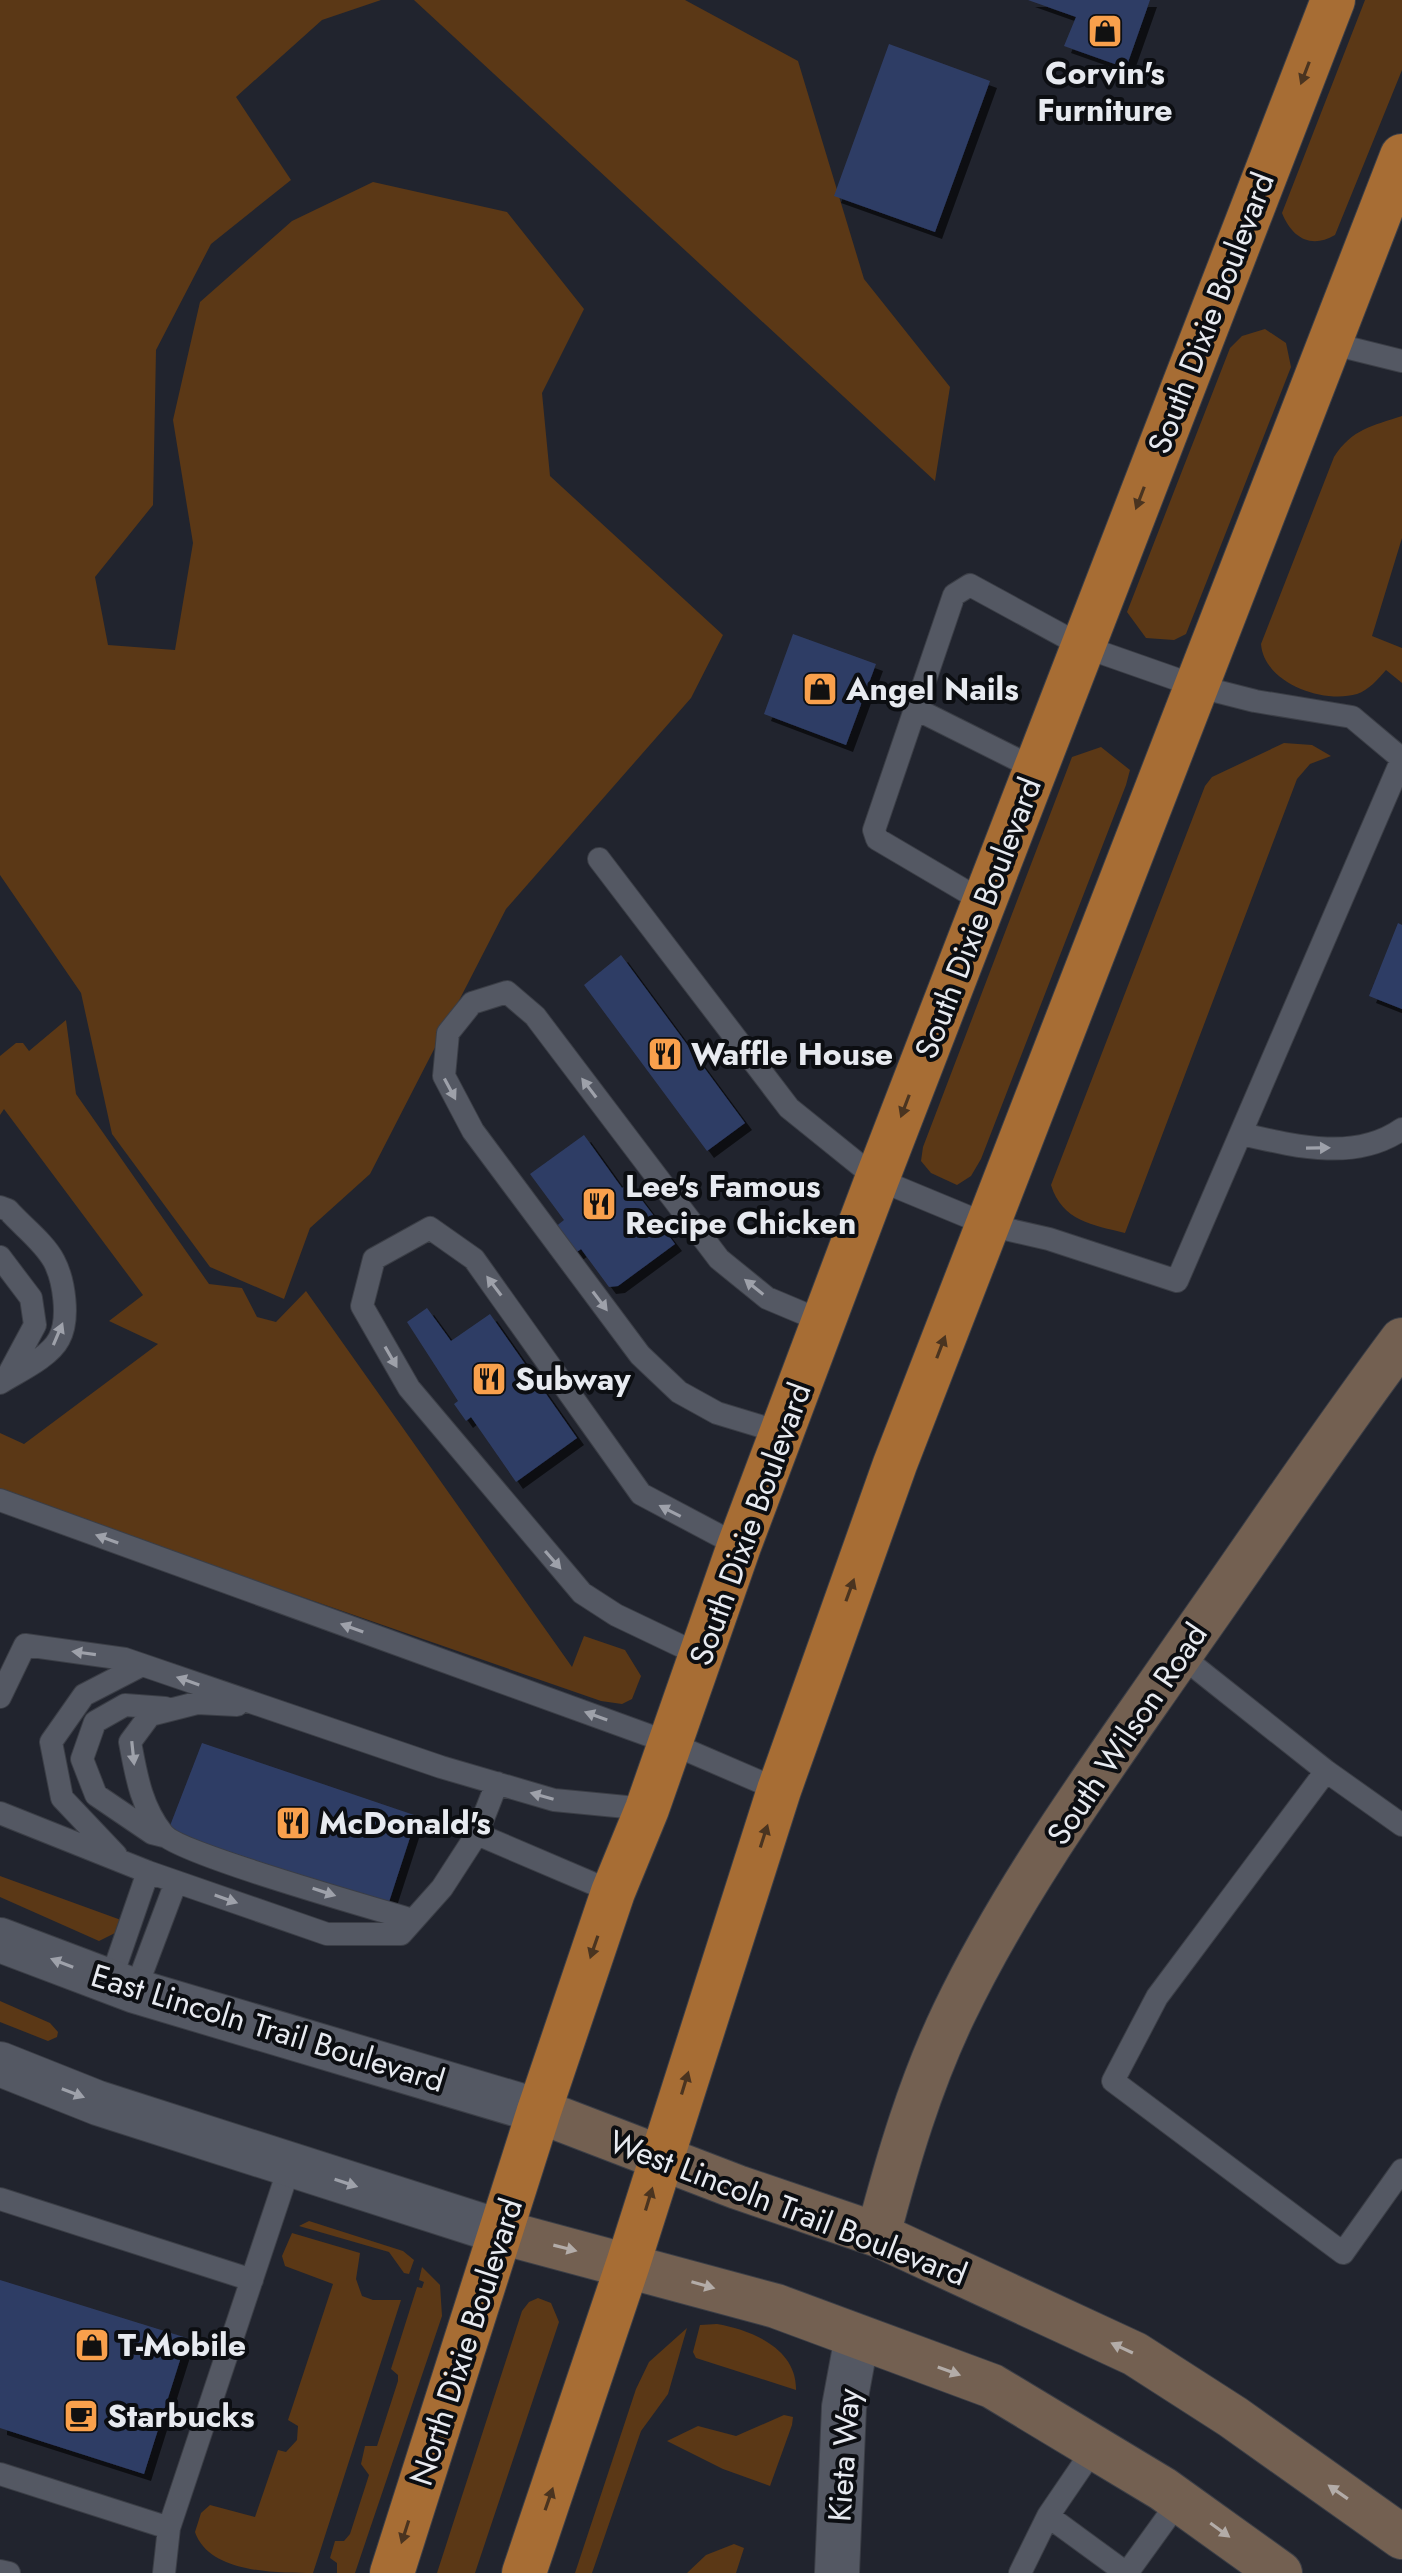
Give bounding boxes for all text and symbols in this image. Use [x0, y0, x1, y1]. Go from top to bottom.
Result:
shop icon: Corvin's Furniture [1086, 12, 1124, 50]
place label: Corvin's Furniture [1037, 50, 1173, 133]
one-way arrow [1298, 61, 1311, 85]
street label: South Dixie Boulevard [1136, 166, 1286, 460]
one-way arrow [1133, 486, 1146, 510]
place label: Angel Nails [845, 666, 1019, 712]
shop icon: Angel Nails [801, 670, 839, 708]
street label: South Dixie Boulevard [903, 771, 1053, 1065]
place label: Waffle House [691, 1031, 893, 1077]
restaurant icon: Waffle House [646, 1035, 684, 1073]
one-way arrow [443, 1078, 457, 1100]
one-way arrow [582, 1078, 598, 1098]
one-way arrow [898, 1094, 911, 1118]
one-way arrow [1306, 1142, 1331, 1154]
place label: Lee's Famous Recipe Chicken [625, 1163, 856, 1246]
restaurant icon: Lee's Famous Recipe Chicken [580, 1185, 618, 1223]
one-way arrow [487, 1276, 503, 1296]
one-way arrow [744, 1279, 765, 1296]
one-way arrow [591, 1291, 607, 1311]
one-way arrow [51, 1323, 64, 1346]
one-way arrow [935, 1335, 948, 1359]
one-way arrow [384, 1346, 398, 1369]
place label: Subway [515, 1356, 631, 1402]
restaurant icon: Subway [470, 1360, 508, 1398]
street label: South Dixie Boulevard [677, 1376, 823, 1672]
one-way arrow [658, 1505, 681, 1518]
one-way arrow [95, 1532, 119, 1545]
one-way arrow [544, 1550, 561, 1570]
one-way arrow [844, 1578, 857, 1602]
street label: South Wilson Road [1036, 1614, 1218, 1854]
one-way arrow [340, 1621, 364, 1633]
one-way arrow [71, 1646, 96, 1659]
one-way arrow [176, 1674, 200, 1686]
one-way arrow [584, 1709, 608, 1722]
one-way arrow [127, 1741, 140, 1766]
one-way arrow [529, 1789, 553, 1802]
place label: McDonald's [319, 1800, 491, 1846]
restaurant icon: McDonald's [274, 1804, 312, 1842]
one-way arrow [758, 1823, 771, 1847]
one-way arrow [312, 1887, 336, 1899]
one-way arrow [214, 1893, 238, 1905]
one-way arrow [588, 1936, 600, 1960]
street label: East Lincoln Trail Boulevard [86, 1952, 450, 2104]
one-way arrow [50, 1956, 74, 1969]
one-way arrow [679, 2071, 691, 2095]
one-way arrow [61, 2087, 85, 2100]
street label: West Lincoln Trail Boulevard [602, 2118, 974, 2298]
one-way arrow [334, 2177, 358, 2190]
one-way arrow [643, 2187, 656, 2211]
street label: North Dixie Boulevard [398, 2193, 534, 2491]
one-way arrow [552, 2242, 577, 2255]
one-way arrow [692, 2279, 716, 2292]
place label: T-Mobile [118, 2322, 246, 2368]
shop icon: T-Mobile [73, 2326, 111, 2364]
one-way arrow [1110, 2341, 1134, 2355]
one-way arrow [937, 2365, 961, 2377]
street label: Kieta Way [816, 2386, 872, 2523]
place label: Starbucks [107, 2393, 255, 2439]
cafe icon: Starbucks [62, 2397, 100, 2435]
one-way arrow [1328, 2485, 1349, 2500]
one-way arrow [544, 2487, 556, 2511]
one-way arrow [398, 2521, 410, 2545]
one-way arrow [1210, 2522, 1231, 2538]

